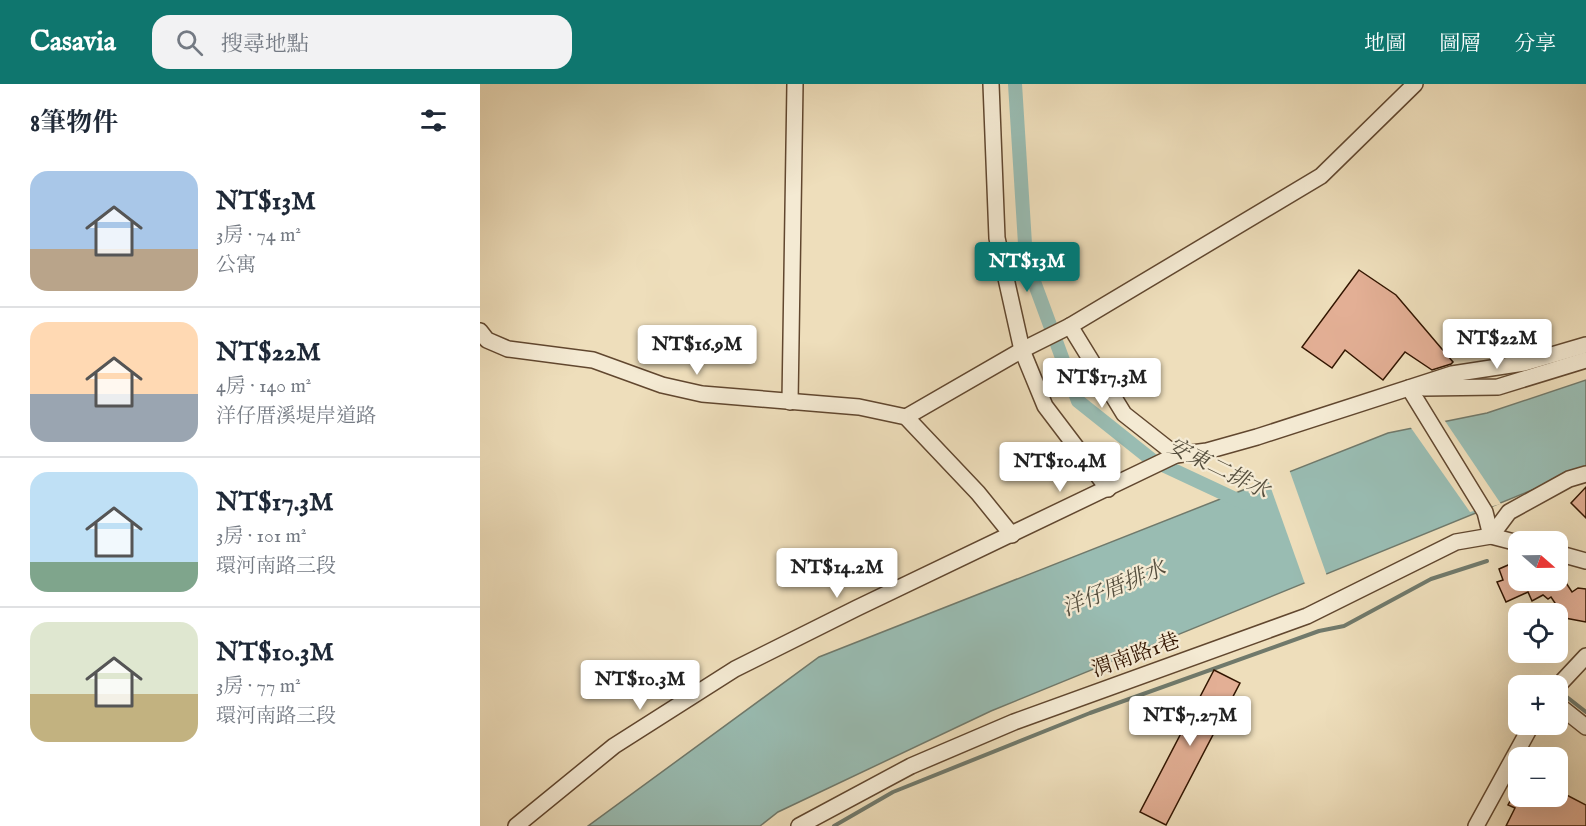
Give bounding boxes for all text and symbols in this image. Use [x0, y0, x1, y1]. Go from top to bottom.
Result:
search box [152, 15, 572, 69]
text: Casavia [30, 25, 116, 60]
icon: search [173, 26, 206, 59]
text: 搜尋地點 [221, 31, 309, 59]
text: 地圖 [1364, 31, 1406, 58]
text: 圖層 [1439, 31, 1481, 58]
text: 分享 [1514, 31, 1556, 58]
icon: filters [417, 104, 450, 137]
text: 8筆物件 [30, 107, 118, 140]
text: NT$13M [216, 185, 316, 218]
icon: home [78, 195, 150, 267]
text: 3房 · 74 m² [216, 223, 301, 248]
pin: NT$13M [978, 242, 1076, 293]
text: NT$13M [989, 249, 1065, 274]
text: 公寓 [216, 253, 256, 278]
pin: NT$22M [1448, 319, 1546, 370]
pin: NT$16.9M [635, 325, 759, 376]
text: NT$22M [1457, 326, 1537, 351]
text: NT$16.9M [652, 332, 742, 357]
text: NT$22M [216, 336, 321, 369]
icon: home [78, 346, 150, 418]
pin: NT$17.3M [1040, 358, 1164, 409]
text: NT$17.3M [1057, 365, 1147, 390]
text: 4房 · 140 m² [216, 374, 311, 399]
text: 洋仔厝溪堤岸道路 [216, 404, 376, 429]
water label: 安東二排水 [1162, 432, 1275, 507]
pin: NT$10.4M [998, 442, 1122, 493]
text: NT$10.4M [1013, 449, 1107, 474]
text: NT$17.3M [216, 486, 333, 519]
icon: home [78, 496, 150, 568]
text: 3房 · 101 m² [216, 524, 307, 549]
north arrow [1508, 531, 1568, 591]
map controls [1508, 531, 1568, 807]
pin: NT$14.2M [775, 548, 899, 599]
text: 環河南路三段 [216, 554, 336, 579]
water label: 洋仔厝排水 [1058, 554, 1172, 623]
text: NT$14.2M [790, 555, 884, 580]
button: locate [1508, 603, 1568, 663]
street label: 渭南路1巷 [1088, 628, 1184, 684]
text: NT$10.3M [216, 636, 334, 669]
icon: home [78, 646, 150, 718]
pin: NT$10.3M [578, 660, 702, 711]
text: NT$10.3M [595, 667, 685, 692]
text: 3房 · 77 m² [216, 674, 301, 699]
button: + [1508, 675, 1568, 735]
pin: NT$7.27M [1128, 696, 1252, 747]
text: NT$7.27M [1143, 703, 1237, 728]
text: 環河南路三段 [216, 704, 336, 729]
button: − [1508, 747, 1568, 807]

